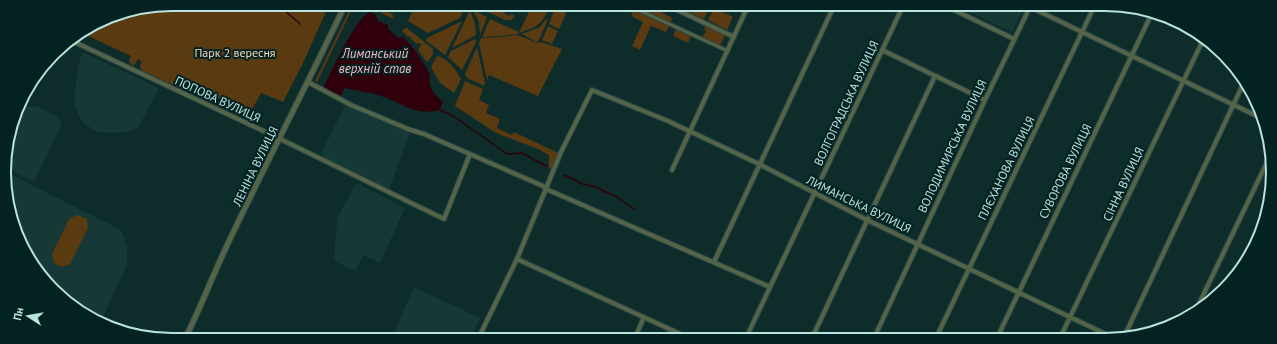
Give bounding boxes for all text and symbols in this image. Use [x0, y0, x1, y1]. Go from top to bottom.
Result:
street label: ВОЛГОГРАДСЬКА ВУЛИЦЯ [810, 38, 882, 168]
park label: Парк 2 вересня [194, 45, 276, 60]
water label: Лиманський верхній став [339, 45, 411, 77]
street label: ПОПОВА ВУЛИЦЯ [173, 73, 263, 125]
street label: ВОЛОДИМИРСЬКА ВУЛИЦЯ [914, 77, 990, 215]
street label: ПЛЄХАНОВА ВУЛИЦЯ [974, 114, 1038, 222]
street label: СУВОРОВА ВУЛИЦЯ [1035, 121, 1095, 221]
street label: ЛЕНІНА ВУЛИЦЯ [229, 123, 281, 209]
street label: СІННА ВУЛИЦЯ [1099, 144, 1147, 224]
street label: ЛИМАНСЬКА ВУЛИЦЯ [803, 172, 914, 236]
north arrow [8, 296, 48, 336]
text: Пн [10, 306, 26, 322]

